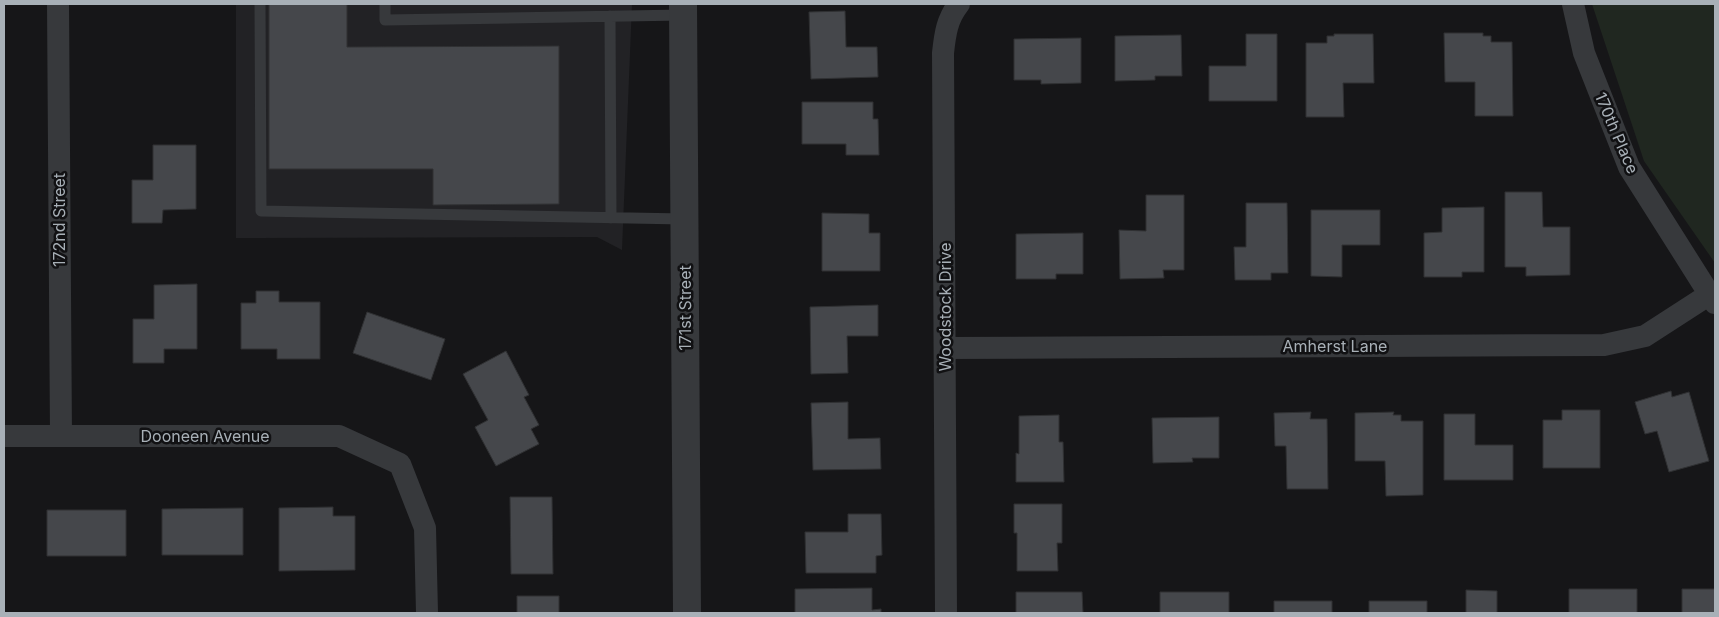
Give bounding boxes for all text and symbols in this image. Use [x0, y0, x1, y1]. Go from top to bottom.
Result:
street label: 170th Place [1591, 89, 1643, 177]
street label: 172nd Street [49, 173, 69, 267]
street label: Woodstock Drive [935, 242, 955, 372]
street label: 171st Street [675, 265, 695, 351]
street label: Amherst Lane [1283, 336, 1387, 356]
street label: Dooneen Avenue [141, 426, 270, 446]

